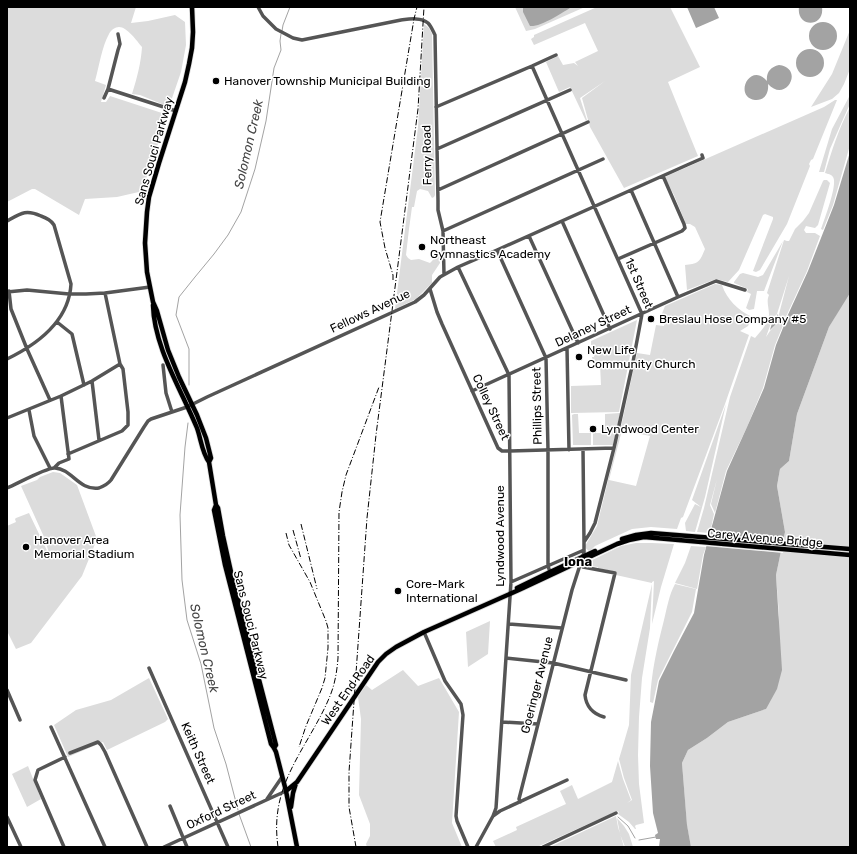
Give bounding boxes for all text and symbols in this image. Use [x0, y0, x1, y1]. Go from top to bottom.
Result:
place label: Hanover Township Municipal Building [224, 74, 431, 88]
marker: Hanover Township Municipal Building [211, 76, 221, 86]
street label: Sans Souci Parkway [132, 95, 176, 207]
water label: Solomon Creek [231, 98, 266, 190]
street label: Ferry Road [419, 125, 435, 185]
place label: Northeast Gymnastics Academy [430, 233, 551, 261]
marker: Northeast Gymnastics Academy [417, 242, 427, 252]
street label: 1st Street [622, 256, 656, 311]
street label: Fellows Avenue [328, 286, 412, 336]
street label: Delaney Street [553, 302, 633, 350]
place label: Breslau Hose Company #5 [659, 312, 806, 326]
marker: Breslau Hose Company #5 [646, 314, 656, 324]
place label: New Life Community Church [587, 343, 695, 371]
marker: New Life Community Church [574, 352, 584, 362]
street label: Phillips Street [529, 367, 545, 445]
street label: Colley Street [470, 372, 513, 442]
place label: Lyndwood Center [601, 422, 699, 436]
marker: Lyndwood Center [588, 424, 598, 434]
street label: Lyndwood Avenue [493, 485, 507, 587]
street label: Carey Avenue Bridge [707, 526, 824, 550]
place label: Hanover Area Memorial Stadium [34, 533, 134, 561]
marker: Hanover Area Memorial Stadium [21, 542, 31, 552]
district label: Iona [564, 554, 592, 569]
street label: Sans Souci Parkway [231, 569, 271, 681]
place label: Core-Mark International [406, 577, 478, 605]
marker: Core-Mark International [393, 586, 403, 596]
water label: Solomon Creek [187, 602, 222, 694]
street label: Goeringer Avenue [518, 635, 556, 735]
street label: West End Road [318, 652, 378, 728]
street label: Keith Street [178, 720, 218, 786]
street label: Oxford Street [184, 788, 258, 832]

